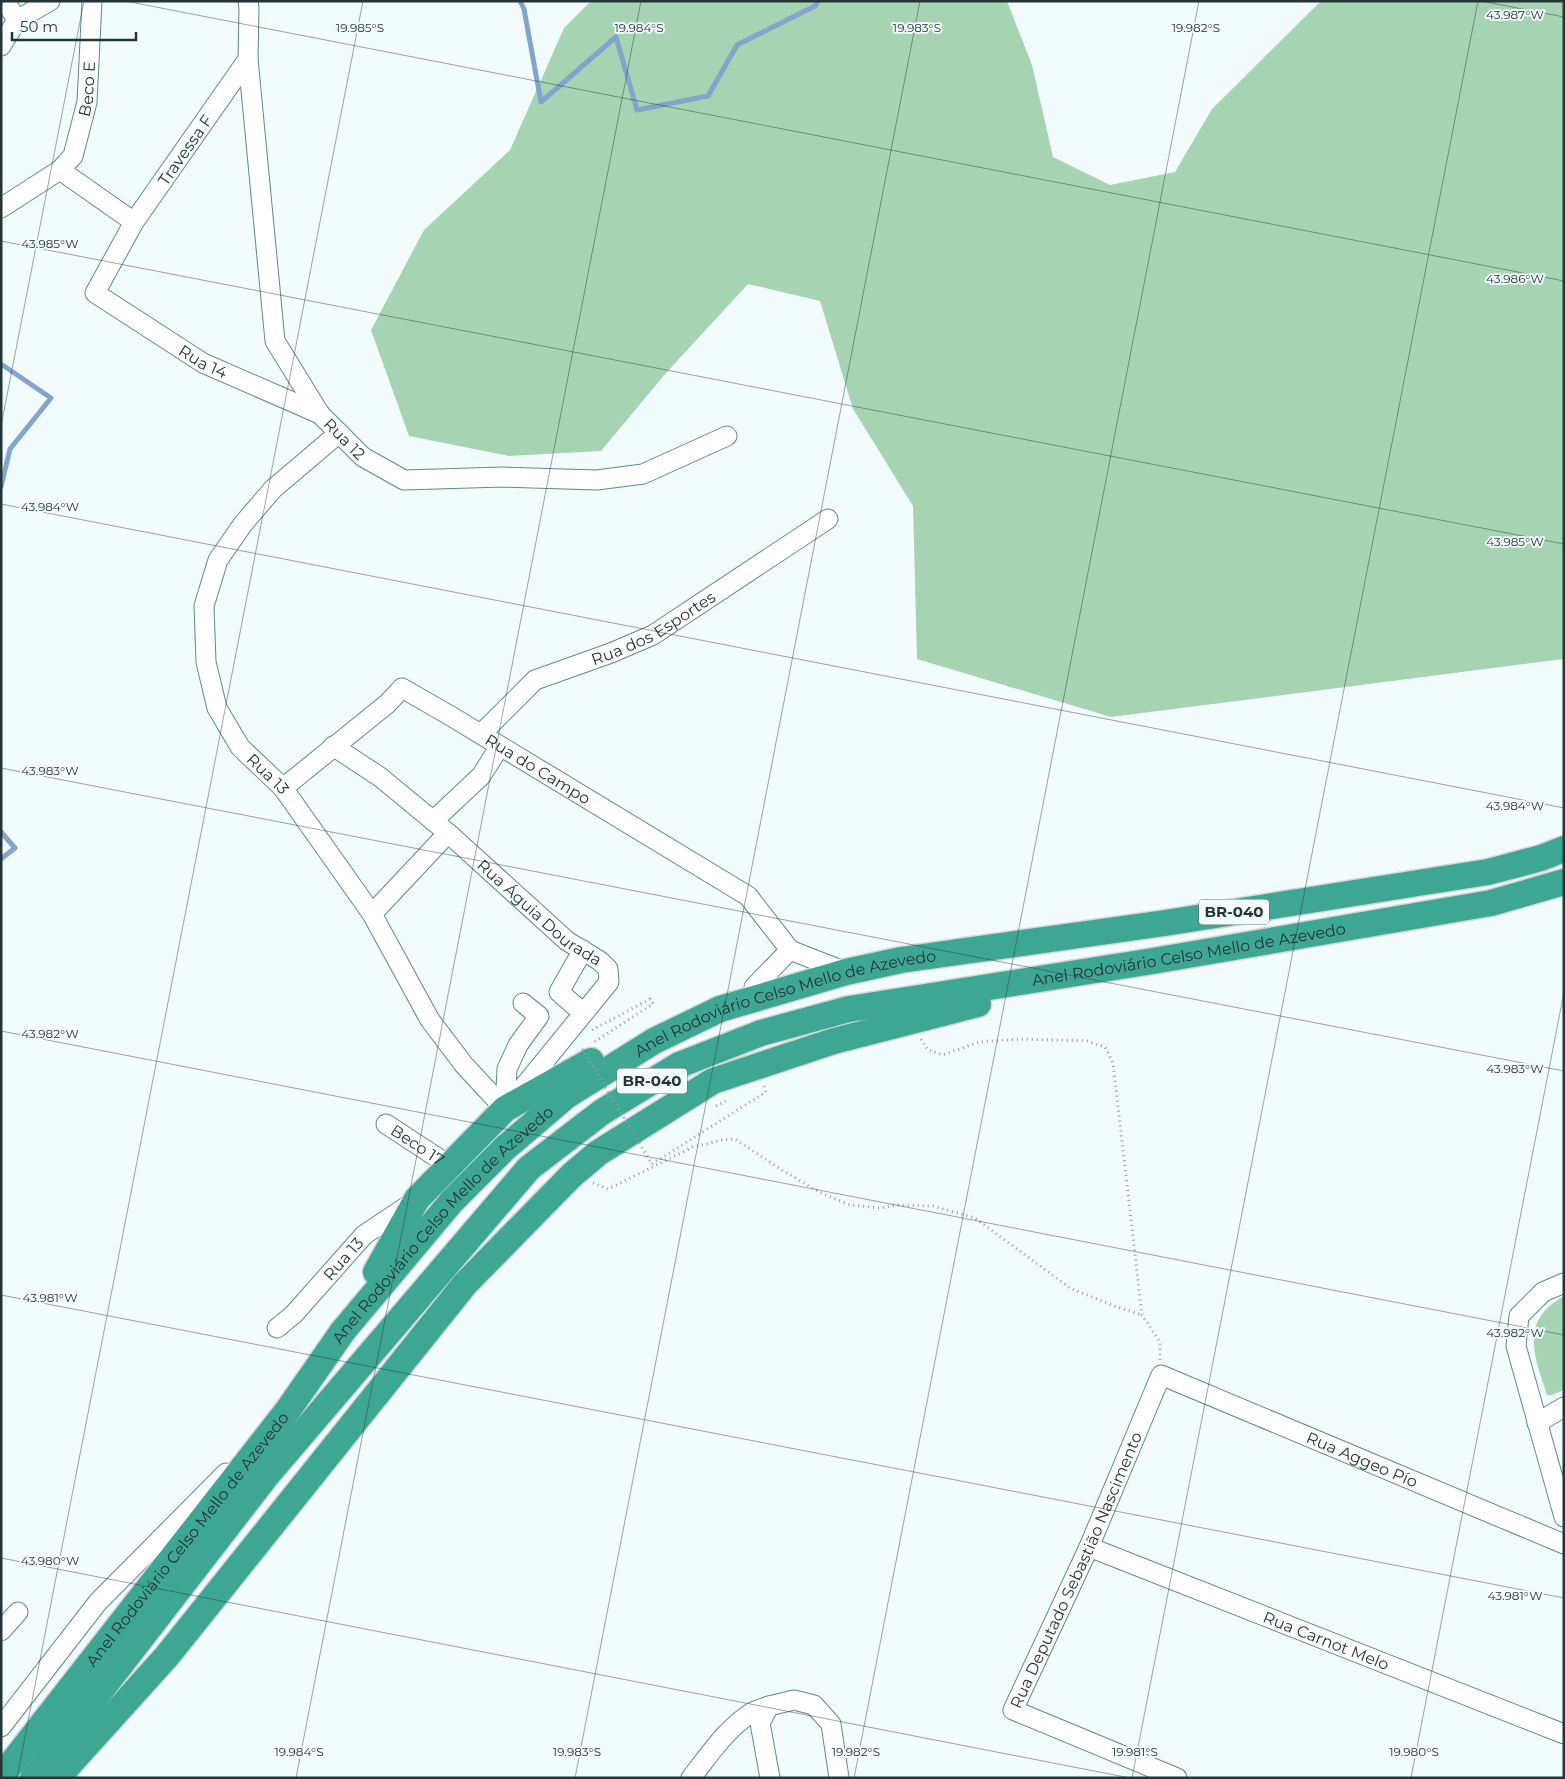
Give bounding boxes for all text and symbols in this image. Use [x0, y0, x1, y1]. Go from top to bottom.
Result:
text: 43.987°W [1486, 7, 1544, 22]
scale bar [12, 10, 136, 42]
text: 50 m [20, 17, 58, 36]
text: 19.985°S [336, 20, 384, 35]
text: 19.984°S [614, 20, 664, 35]
text: 19.983°S [893, 20, 941, 35]
text: 19.982°S [1172, 20, 1220, 35]
street label: Beco E [75, 61, 99, 119]
street label: Travessa F [154, 111, 217, 189]
text: 43.985°W [21, 236, 79, 251]
text: 43.986°W [1486, 271, 1544, 286]
street label: Rua 14 [175, 341, 230, 383]
street label: Rua 12 [320, 414, 369, 464]
text: 43.984°W [21, 499, 79, 514]
text: 43.985°W [1486, 534, 1544, 549]
street label: Rua dos Esportes [589, 587, 719, 669]
street label: Rua do Campo [482, 730, 594, 808]
street label: Rua 13 [243, 750, 293, 798]
text: 43.983°W [21, 763, 79, 778]
text: 43.984°W [1486, 798, 1544, 813]
street label: Rua Águia Dourada [473, 855, 605, 970]
road number: BR-040 [1199, 900, 1269, 924]
street label: Anel Rodoviário Celso Mello de Azevedo [1031, 919, 1347, 990]
street label: Anel Rodoviário Celso Mello de Azevedo [631, 946, 937, 1061]
text: 43.982°W [21, 1026, 79, 1041]
text: 43.983°W [1486, 1061, 1544, 1076]
road number: BR-040 [617, 1068, 687, 1094]
street label: Anel Rodoviário Celso Mello de Azevedo [328, 1102, 557, 1347]
street label: Beco 17 [387, 1121, 448, 1170]
street label: Rua 13 [319, 1234, 367, 1284]
text: 43.981°W [22, 1290, 78, 1305]
text: 43.982°W [1486, 1325, 1544, 1340]
street label: Anel Rodoviário Celso Mello de Azevedo [82, 1408, 293, 1670]
street label: Rua Aggeo Pío [1303, 1428, 1421, 1492]
street label: Rua Deputado Sebastião Nascimento [1006, 1429, 1146, 1711]
text: 43.980°W [21, 1553, 79, 1568]
text: 43.981°W [1487, 1588, 1543, 1603]
street label: Rua Carnot Melo [1260, 1608, 1392, 1674]
text: 19.984°S [274, 1744, 324, 1759]
text: 19.983°S [553, 1744, 601, 1759]
text: 19.982°S [832, 1744, 880, 1759]
text: 19.981°S [1112, 1744, 1158, 1759]
text: 19.980°S [1389, 1744, 1439, 1759]

